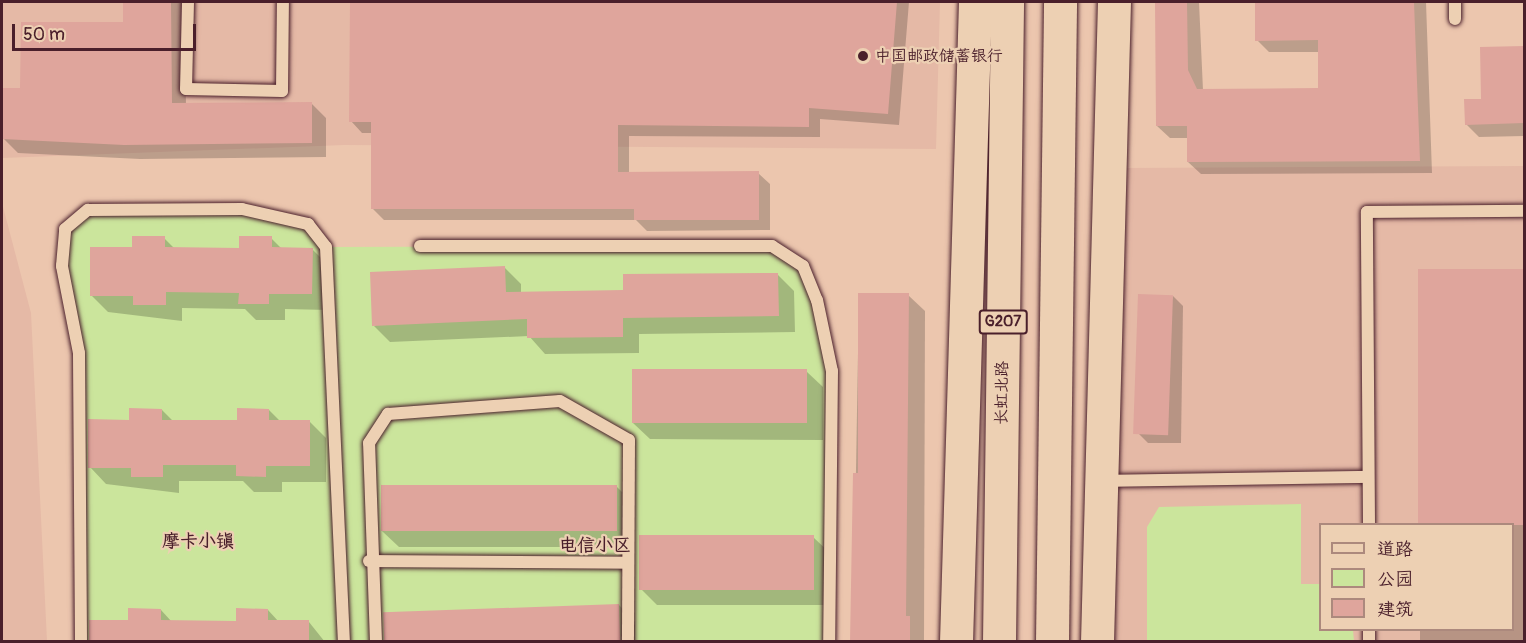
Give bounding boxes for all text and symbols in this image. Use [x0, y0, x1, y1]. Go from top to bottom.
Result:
scale bar [15, 12, 200, 50]
text: 50 m [23, 23, 65, 46]
place label: 中国邮政储蓄银行 [875, 46, 1003, 66]
marker: 中国邮政储蓄银行 [856, 49, 870, 63]
road number: G207 [978, 310, 1028, 334]
street label: 长虹北路 [992, 361, 1012, 425]
legend [1319, 523, 1514, 631]
district label: 摩卡小镇 [162, 531, 234, 553]
district label: 电信小区 [559, 535, 631, 557]
text: 道路 [1377, 538, 1413, 561]
text: 公园 [1377, 568, 1413, 591]
text: 建筑 [1377, 598, 1413, 621]

